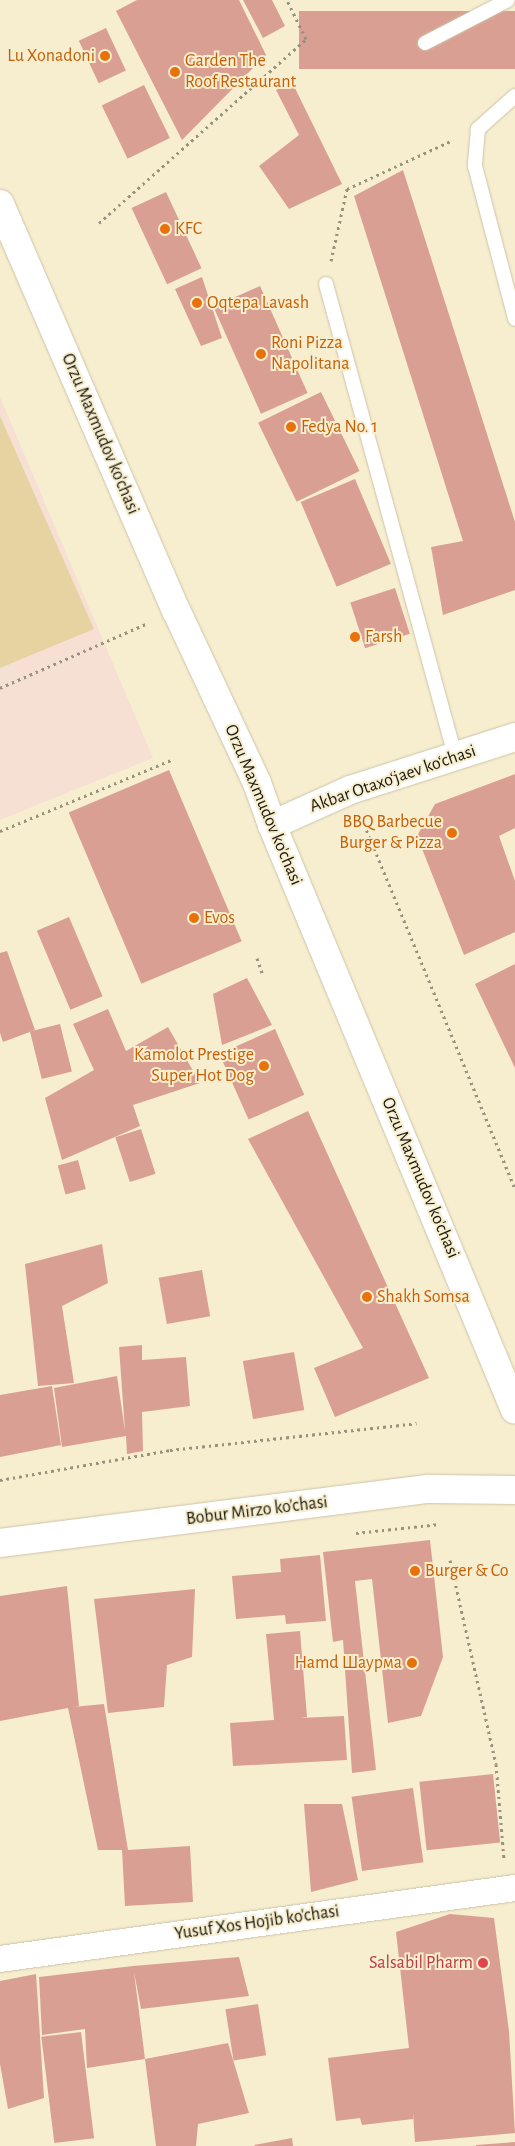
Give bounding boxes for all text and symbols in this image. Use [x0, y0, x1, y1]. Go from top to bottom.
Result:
place label: Lu Xonadoni [7, 45, 95, 67]
marker: Lu Xonadoni [99, 50, 111, 62]
place label: Garden The Roof Restaurant [185, 51, 296, 94]
marker: Garden The Roof Restaurant [169, 66, 181, 78]
place label: KFC [175, 218, 202, 240]
marker: KFC [159, 223, 171, 235]
place label: Oqtepa Lavash [207, 292, 309, 314]
marker: Oqtepa Lavash [191, 297, 203, 309]
place label: Roni Pizza Napolitana [271, 333, 350, 376]
marker: Roni Pizza Napolitana [255, 348, 267, 360]
street label: Orzu Maxmudov ko'chasi [56, 350, 144, 518]
place label: Fedya No. 1 [301, 416, 378, 438]
marker: Fedya No. 1 [285, 421, 297, 433]
place label: Farsh [365, 626, 402, 648]
marker: Farsh [349, 631, 361, 643]
street label: Orzu Maxmudov ko'chasi [219, 721, 307, 889]
street label: Akbar Otaxo‘jaev ko‘chasi [307, 740, 479, 818]
place label: BBQ Barbecue Burger & Pizza [339, 812, 442, 854]
marker: BBQ Barbecue Burger & Pizza [446, 827, 458, 839]
place label: Evos [204, 907, 235, 929]
marker: Evos [188, 912, 200, 924]
place label: Kamolot Prestige Super Hot Dog [134, 1045, 254, 1088]
marker: Kamolot Prestige Super Hot Dog [258, 1060, 270, 1072]
street label: Orzu Maxmudov ko'chasi [376, 1094, 464, 1262]
place label: Shakh Somsa [377, 1286, 470, 1308]
marker: Shakh Somsa [361, 1291, 373, 1303]
street label: Bobur Mirzo ko'chasi [185, 1492, 329, 1530]
place label: Burger & Co [425, 1560, 509, 1582]
marker: Burger & Co [409, 1565, 421, 1577]
place label: Hamd Шаурма [295, 1652, 402, 1674]
marker: Hamd Шаурма [406, 1657, 418, 1669]
street label: Yusuf Xos Hojib ko'chasi [173, 1901, 341, 1945]
place label: Salsabil Pharm [369, 1952, 473, 1974]
marker: Salsabil Pharm [477, 1957, 489, 1969]

